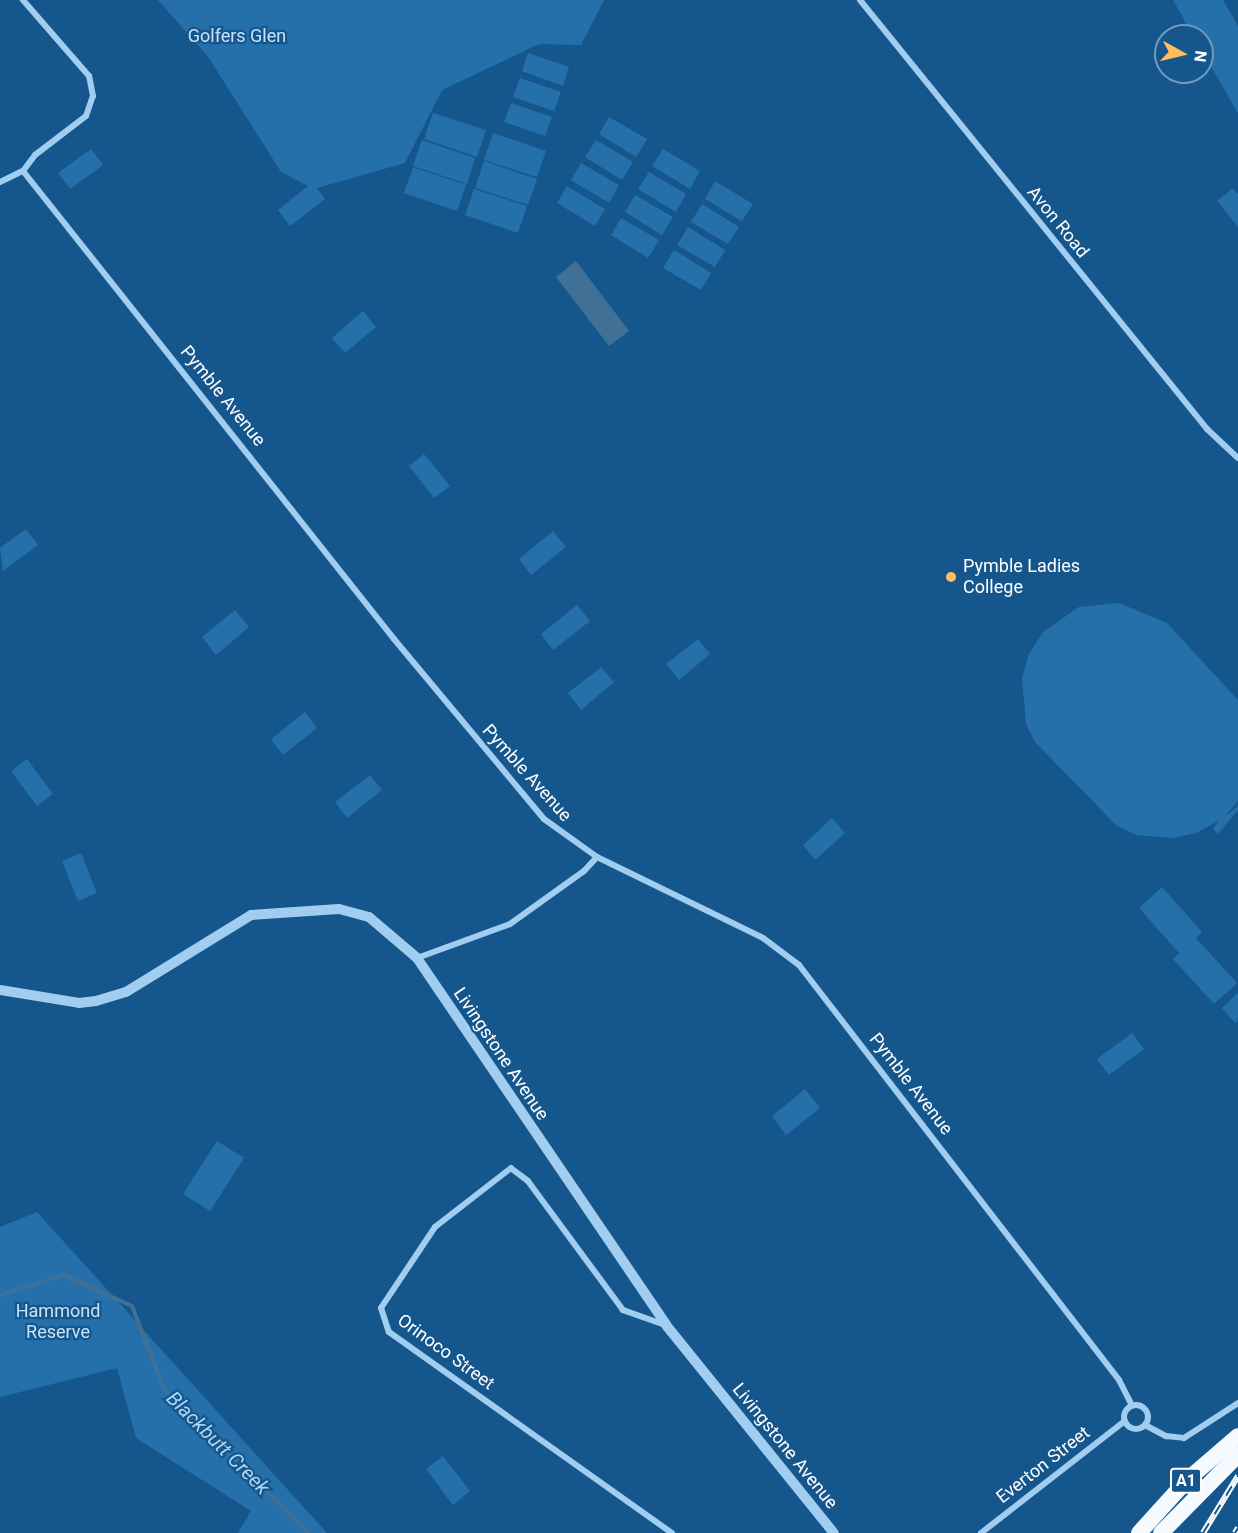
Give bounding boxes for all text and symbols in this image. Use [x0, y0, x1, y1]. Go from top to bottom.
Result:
north arrow [1154, 24, 1214, 84]
park label: Golfers Glen [188, 25, 286, 47]
text: N [1190, 49, 1211, 63]
street label: Avon Road [1023, 182, 1093, 262]
street label: Pymble Avenue [176, 341, 270, 451]
place label: Pymble Ladies College [963, 556, 1080, 598]
marker: Pymble Ladies College [944, 570, 958, 584]
street label: Pymble Avenue [478, 720, 576, 826]
street label: Livingstone Avenue [449, 984, 553, 1124]
street label: Pymble Avenue [865, 1029, 957, 1139]
park label: Hammond Reserve [16, 1301, 100, 1344]
street label: Orinoco Street [393, 1310, 499, 1394]
street label: Livingstone Avenue [728, 1379, 842, 1513]
water label: Blackbutt Creek [161, 1386, 275, 1500]
street label: Everton Street [992, 1422, 1094, 1508]
road number: A1 [1170, 1468, 1202, 1494]

